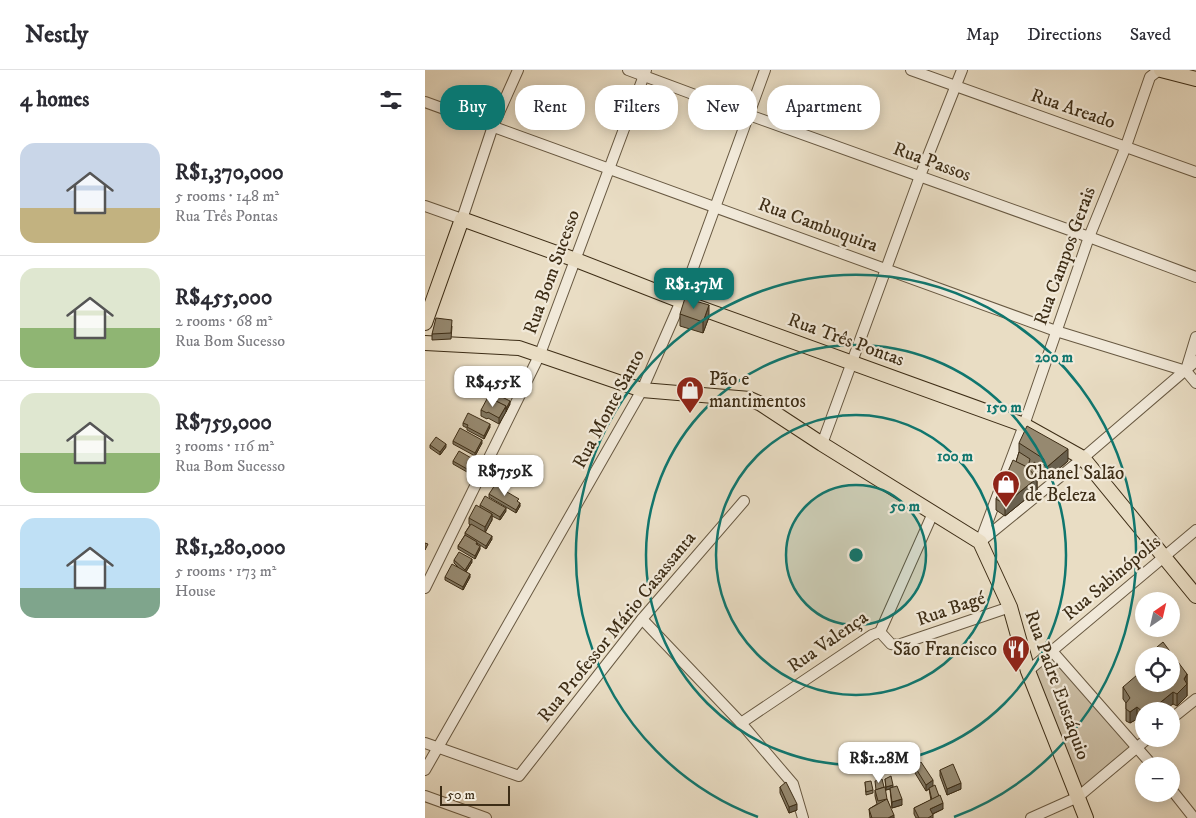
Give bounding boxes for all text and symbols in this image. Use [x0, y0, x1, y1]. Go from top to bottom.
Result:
text: Nestly [25, 20, 88, 50]
text: Map [966, 24, 999, 46]
text: Directions [1027, 24, 1102, 46]
text: Saved [1130, 24, 1171, 46]
street label: Rua Areado [1028, 84, 1118, 134]
chip: Buy [440, 85, 505, 130]
chip: Rent [515, 85, 585, 130]
chip: Filters [595, 85, 678, 130]
chip: New [688, 85, 757, 130]
chip: Apartment [767, 85, 880, 130]
icon: filters [377, 86, 405, 114]
text: 4 homes [20, 87, 89, 113]
street label: Rua Passos [890, 137, 974, 187]
text: R$1,370,000 [175, 160, 284, 186]
icon: home [60, 163, 120, 223]
street label: Rua Campos Gerais [1029, 184, 1101, 328]
text: 5 rooms · 148 m² [175, 186, 279, 206]
street label: Rua Cambuquira [755, 193, 881, 258]
text: Rua Três Pontas [175, 206, 278, 226]
street label: Rua Bom Sucesso [519, 207, 585, 337]
pin: R$1.37M [648, 268, 740, 310]
text: R$1.37M [665, 274, 723, 294]
text: R$455,000 [175, 285, 272, 311]
icon: home [60, 288, 120, 348]
street label: Rua Três Pontas [785, 308, 907, 372]
text: 2 rooms · 68 m² [175, 311, 272, 331]
text: Rua Bom Sucesso [175, 331, 285, 351]
street label: Rua Monte Santo [568, 346, 650, 472]
text: 200 m [1035, 348, 1074, 367]
pin: R$455K [452, 366, 534, 408]
place label: Pão e mantimentos [709, 368, 806, 413]
text: R$455K [465, 372, 521, 392]
shop icon: Pão e mantimentos [675, 375, 705, 414]
text: 150 m [986, 398, 1022, 417]
text: R$759,000 [175, 410, 272, 436]
icon: home [60, 413, 120, 473]
text: 3 rooms · 116 m² [175, 436, 274, 456]
text: 100 m [937, 447, 974, 466]
pin: R$759K [464, 454, 546, 497]
text: Rua Bom Sucesso [175, 456, 285, 476]
text: R$759K [478, 461, 532, 481]
place label: Chanel Salão de Beleza [1025, 462, 1124, 507]
shop icon: Chanel Salão de Beleza [991, 469, 1021, 508]
text: 50 m [889, 497, 921, 516]
street label: Rua Professor Mário Casassanta [533, 527, 701, 727]
street label: Rua Sabinópolis [1058, 530, 1166, 626]
text: R$1,280,000 [175, 535, 285, 561]
icon: home [60, 538, 120, 598]
centre of rings [847, 546, 865, 564]
text: 5 rooms · 173 m² [175, 561, 276, 581]
text: House [175, 581, 216, 601]
street label: Rua Bagé [914, 586, 989, 631]
north arrow [1135, 592, 1180, 638]
map controls [1135, 592, 1180, 802]
street label: Rua Valença [784, 606, 872, 678]
street label: Rua Padre Eustáquio [1018, 607, 1095, 763]
restaurant icon: São Francisco [1001, 634, 1031, 673]
place label: São Francisco [893, 638, 997, 661]
button: locate [1135, 647, 1180, 692]
button: + [1135, 702, 1180, 747]
pin: R$1.28M [833, 742, 925, 784]
text: R$1.28M [849, 748, 909, 768]
button: − [1135, 757, 1180, 802]
scale bar [440, 783, 510, 806]
text: 50 m [447, 786, 475, 804]

